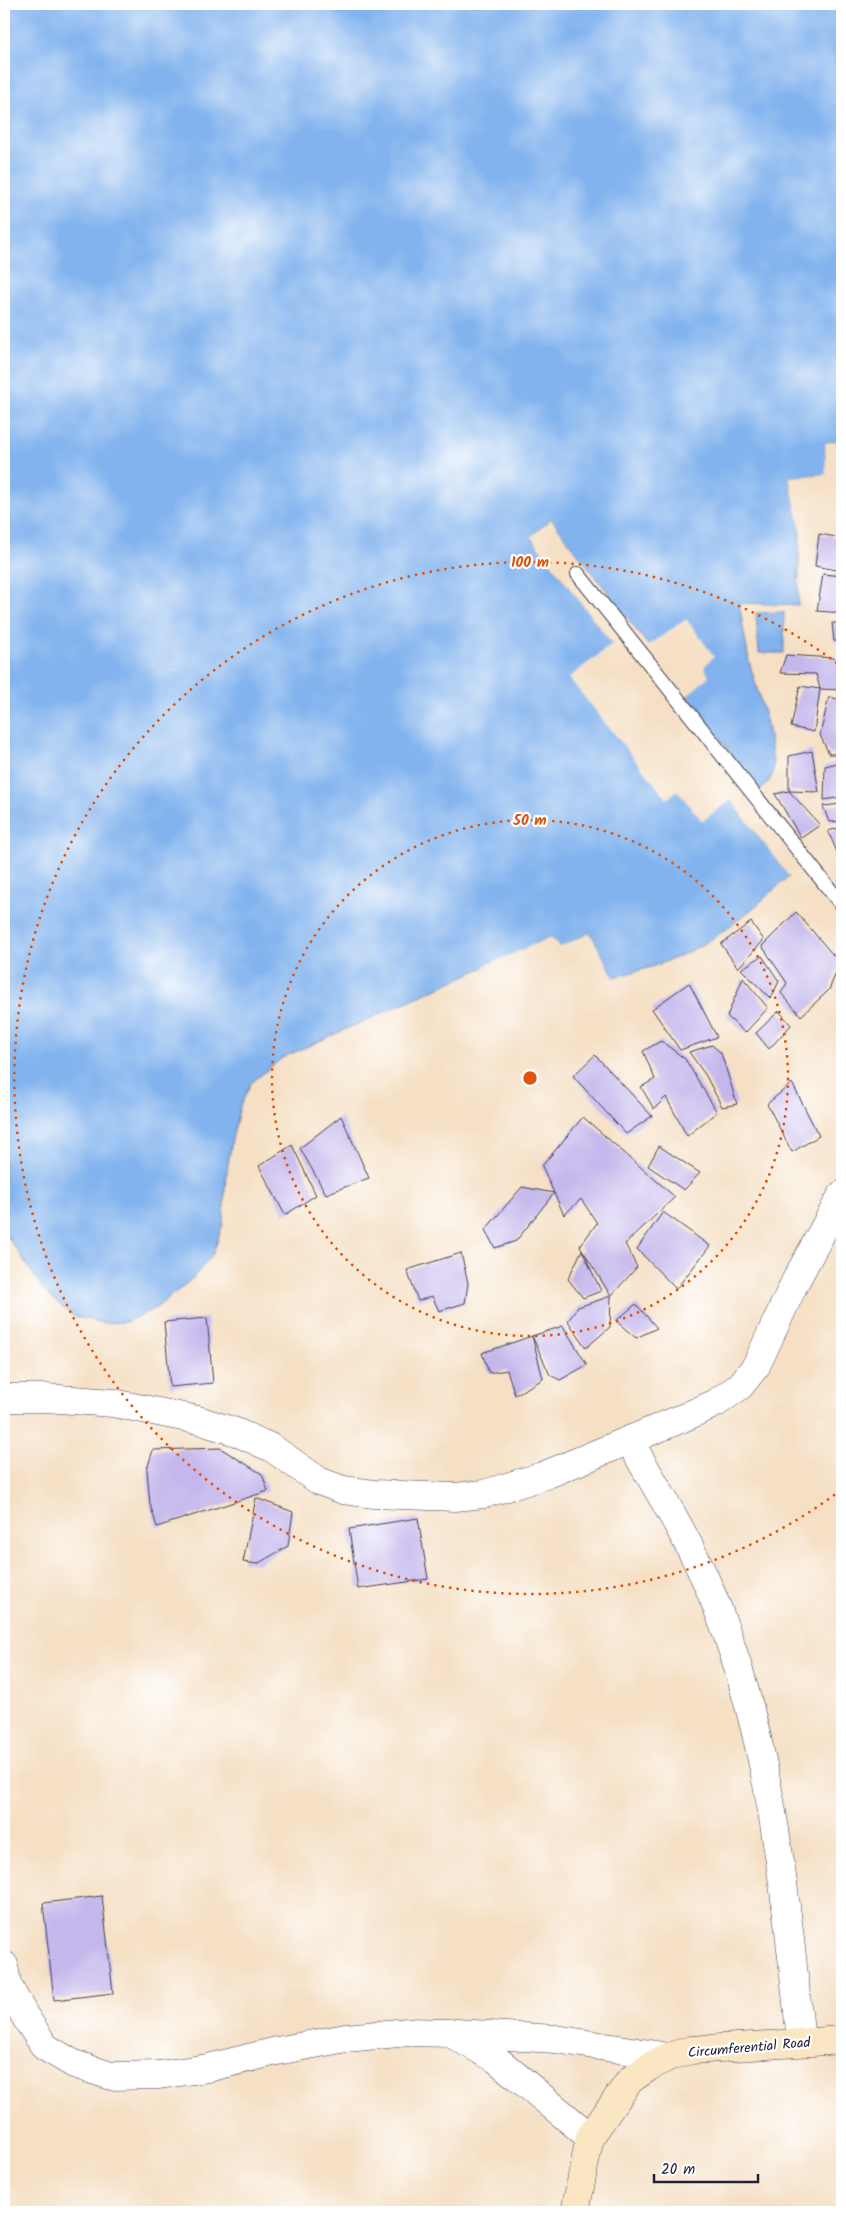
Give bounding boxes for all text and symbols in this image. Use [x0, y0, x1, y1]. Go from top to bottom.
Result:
text: 100 m [511, 551, 549, 575]
text: 50 m [512, 809, 547, 833]
centre of rings [521, 1069, 539, 1087]
street label: Circumferential Road [687, 2032, 812, 2064]
scale bar [654, 2151, 757, 2183]
text: 20 m [661, 2158, 695, 2182]

